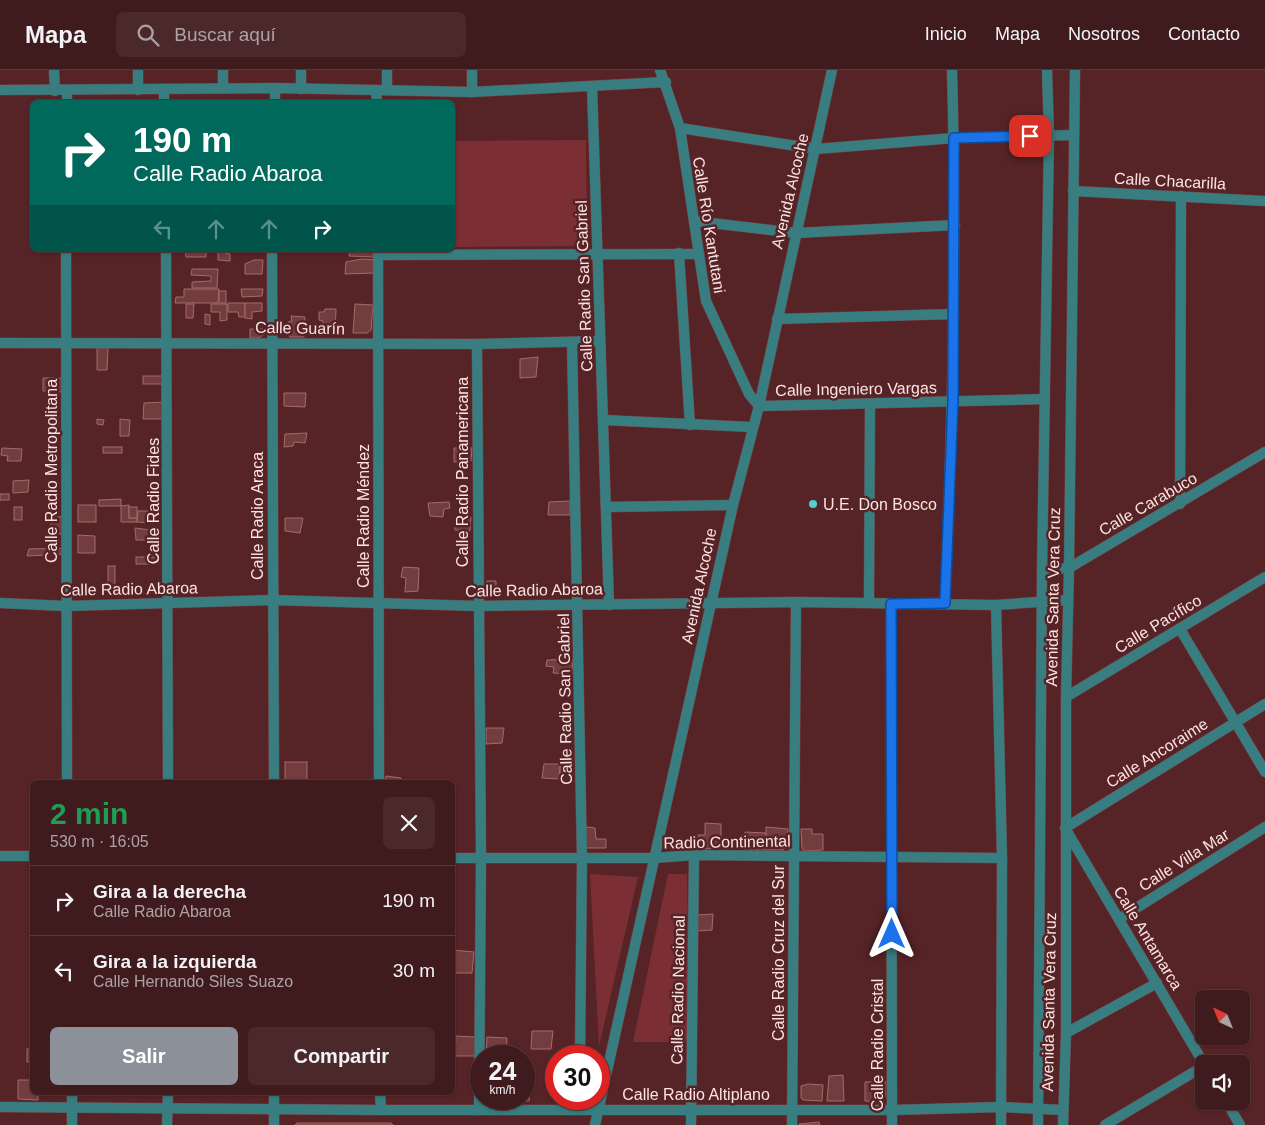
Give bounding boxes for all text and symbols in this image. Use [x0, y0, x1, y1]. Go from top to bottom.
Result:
search box [116, 12, 466, 57]
text: Mapa [25, 21, 86, 48]
icon: search [134, 21, 162, 49]
text: Buscar aquí [174, 24, 276, 45]
text: Inicio [925, 24, 967, 44]
text: Mapa [995, 24, 1040, 44]
text: Nosotros [1068, 24, 1140, 44]
text: Contacto [1168, 24, 1240, 44]
pin [1009, 115, 1051, 157]
icon: right [50, 120, 115, 185]
text: 190 m [133, 120, 232, 159]
icon: arrive [1016, 122, 1044, 150]
street label: Avenida Alcoche [768, 131, 812, 250]
street label: Calle Río Kantutani [690, 156, 728, 294]
text: Calle Radio Abaroa [133, 161, 323, 186]
street label: Calle Chacarilla [1114, 170, 1226, 192]
street label: Calle Radio San Gabriel [573, 200, 595, 372]
icon: left [149, 215, 177, 243]
icon: ahead [202, 215, 230, 243]
icon: ahead [255, 215, 283, 243]
icon: right [308, 215, 336, 243]
street label: Calle Guarín [255, 319, 345, 337]
street label: Calle Radio Panamericana [454, 377, 471, 567]
street label: Calle Radio Metropolitana [43, 379, 60, 563]
street label: Calle Ingeniero Vargas [775, 379, 937, 399]
street label: Calle Radio Fides [145, 438, 162, 564]
street label: Calle Radio Méndez [355, 444, 372, 588]
street label: Calle Radio Araca [249, 452, 266, 580]
street label: Calle Carabuco [1096, 469, 1200, 539]
place label: U.E. Don Bosco [823, 496, 937, 513]
marker: U.E. Don Bosco [807, 498, 819, 510]
street label: Avenida Santa Vera Cruz [1043, 507, 1063, 687]
street label: Avenida Alcoche [678, 526, 720, 645]
street label: Calle Radio Abaroa [60, 579, 198, 599]
street label: Calle Radio Abaroa [465, 580, 603, 600]
street label: Calle Pacífico [1112, 591, 1204, 656]
street label: Calle Radio San Gabriel [555, 613, 575, 785]
street label: Calle Ancoraime [1103, 715, 1211, 791]
text: 2 min [50, 797, 128, 830]
button: close [383, 797, 435, 849]
street label: Calle Villa Mar [1136, 825, 1233, 894]
street label: Radio Continental [663, 832, 791, 852]
text: 530 m · 16:05 [50, 833, 149, 850]
street label: Calle Radio Cruz del Sur [770, 864, 787, 1041]
text: Gira a la derecha [93, 881, 246, 902]
street label: Calle Antamarca [1110, 883, 1186, 993]
icon: right [50, 887, 78, 915]
text: 190 m [382, 890, 435, 911]
text: Calle Radio Abaroa [93, 903, 231, 920]
position arrow [865, 907, 917, 959]
street label: Avenida Santa Vera Cruz [1039, 912, 1059, 1092]
street label: Calle Radio Nacional [668, 915, 688, 1065]
text: Gira a la izquierda [93, 951, 257, 972]
icon: left [50, 957, 78, 985]
text: 30 m [393, 960, 435, 981]
text: Calle Hernando Siles Suazo [93, 973, 293, 990]
street label: Calle Radio Cristal [869, 979, 886, 1111]
north arrow [1195, 990, 1250, 1045]
map controls [1195, 990, 1250, 1110]
button: Salir [50, 1027, 238, 1085]
button: Compartir [248, 1027, 435, 1085]
speed limit sign: 30 [545, 1045, 610, 1110]
button: sound [1195, 1055, 1250, 1110]
text: 24 [489, 1057, 516, 1085]
text: km/h [489, 1083, 516, 1097]
street label: Calle Radio Altiplano [622, 1086, 770, 1103]

